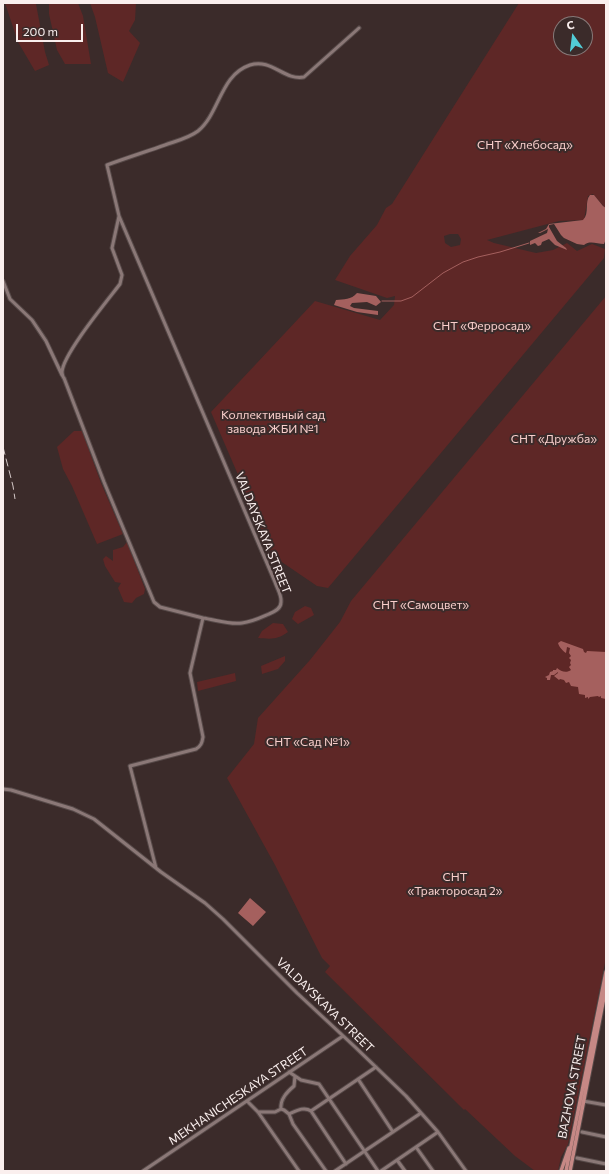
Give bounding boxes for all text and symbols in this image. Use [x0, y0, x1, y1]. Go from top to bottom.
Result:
scale bar [18, 16, 85, 42]
north arrow [553, 16, 593, 56]
text: С [565, 18, 575, 32]
text: 200 m [23, 24, 58, 38]
park label: СНТ «Хлебосад» [477, 138, 573, 152]
park label: СНТ «Ферросад» [433, 319, 531, 333]
park label: Коллективный сад завода ЖБИ №1 [221, 408, 325, 436]
park label: СНТ «Дружба» [511, 432, 597, 446]
street label: VALDAYSKAYA STREET [232, 470, 294, 596]
park label: СНТ «Самоцвет» [373, 598, 469, 612]
park label: СНТ «Сад №1» [266, 735, 350, 749]
park label: СНТ «Тракторосад 2» [408, 870, 502, 898]
street label: VALDAYSKAYA STREET [273, 955, 377, 1055]
street label: BAZHOVA STREET [555, 1034, 589, 1140]
street label: MEKHANICHESKAYA STREET [166, 1044, 310, 1148]

